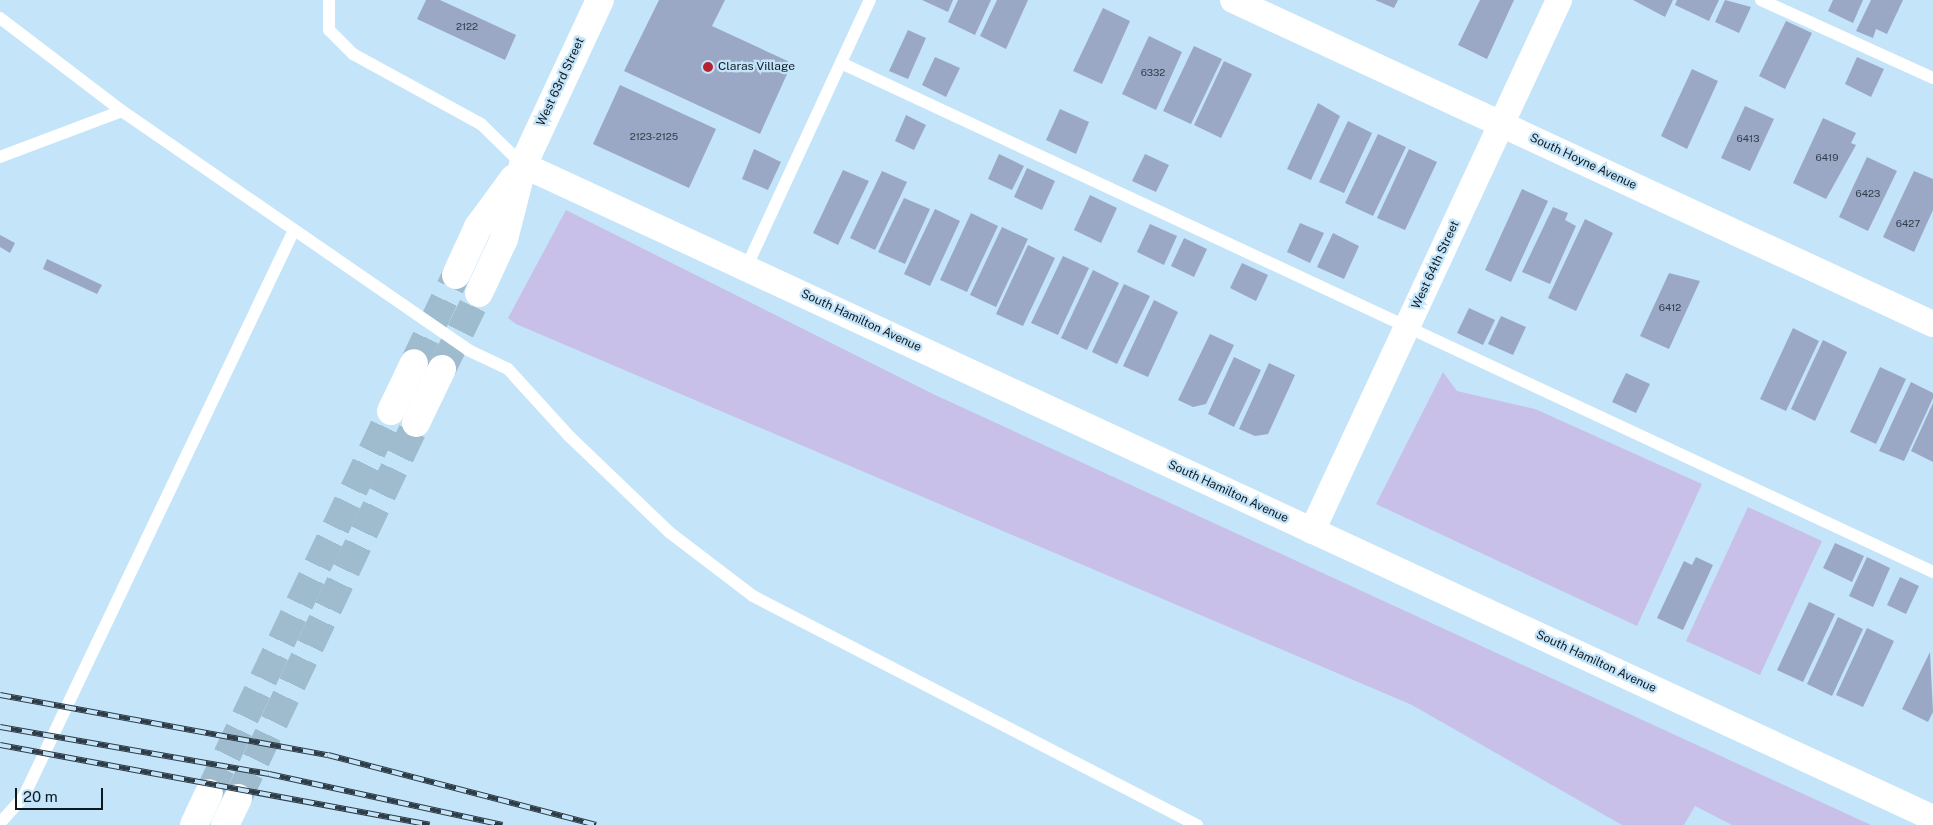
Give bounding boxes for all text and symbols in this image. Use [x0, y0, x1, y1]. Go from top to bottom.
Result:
house number: 2122 [456, 21, 478, 33]
street label: West 63rd Street [534, 36, 588, 128]
place label: Claras Village [718, 60, 795, 74]
marker: Claras Village [702, 61, 714, 73]
house number: 6332 [1141, 67, 1165, 79]
house number: 2123-2125 [630, 131, 678, 143]
street label: South Hoyne Avenue [1527, 131, 1639, 193]
house number: 6413 [1737, 133, 1759, 145]
house number: 6419 [1816, 152, 1838, 164]
house number: 6423 [1856, 188, 1880, 200]
house number: 6427 [1896, 218, 1920, 230]
street label: West 64th Street [1409, 219, 1463, 311]
street label: South Hamilton Avenue [799, 287, 923, 355]
house number: 6412 [1659, 302, 1681, 314]
street label: South Hamilton Avenue [1166, 458, 1290, 526]
street label: South Hamilton Avenue [1534, 628, 1658, 696]
scale bar [18, 778, 105, 810]
text: 20 m [23, 788, 58, 805]

